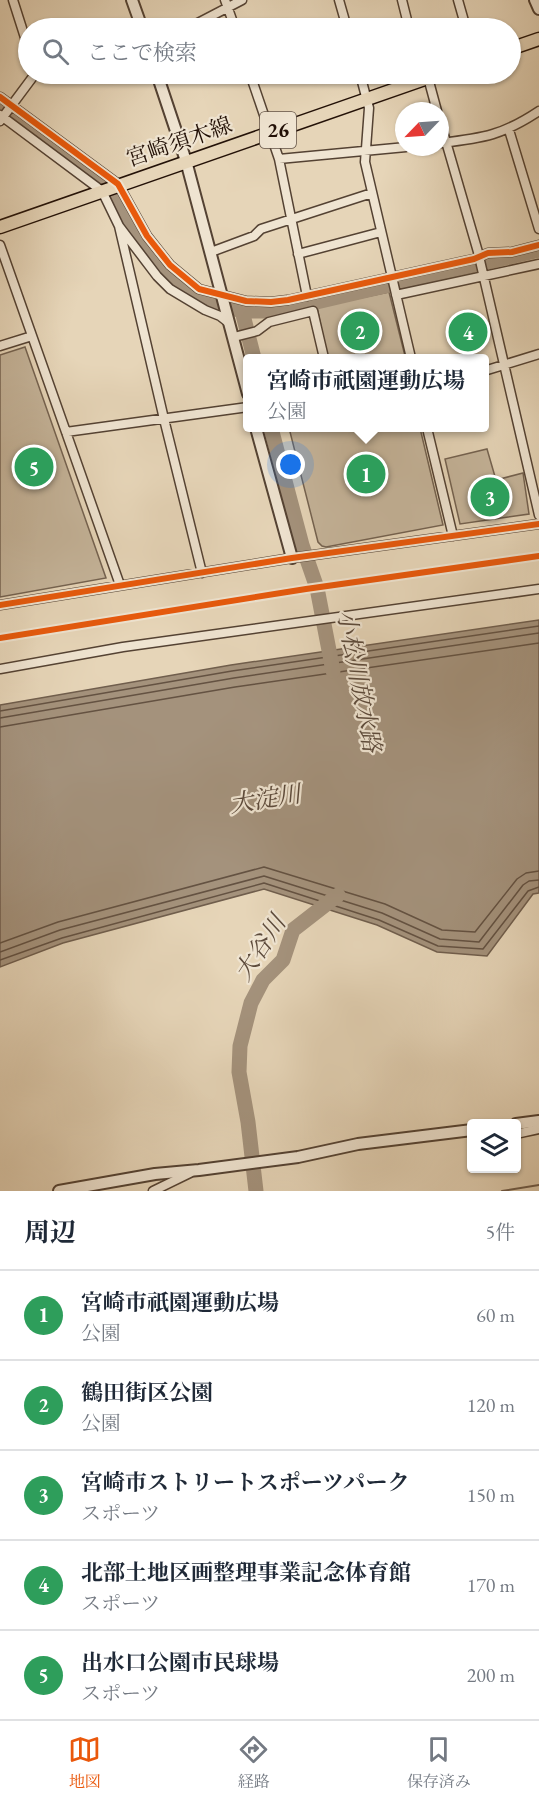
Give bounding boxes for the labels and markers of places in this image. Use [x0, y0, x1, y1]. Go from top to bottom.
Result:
pin: 2 [340, 308, 380, 354]
pin: 4 [448, 310, 488, 354]
pin: 5 [15, 444, 54, 490]
pin: 1 [346, 452, 386, 496]
pin: 3 [470, 474, 510, 520]

